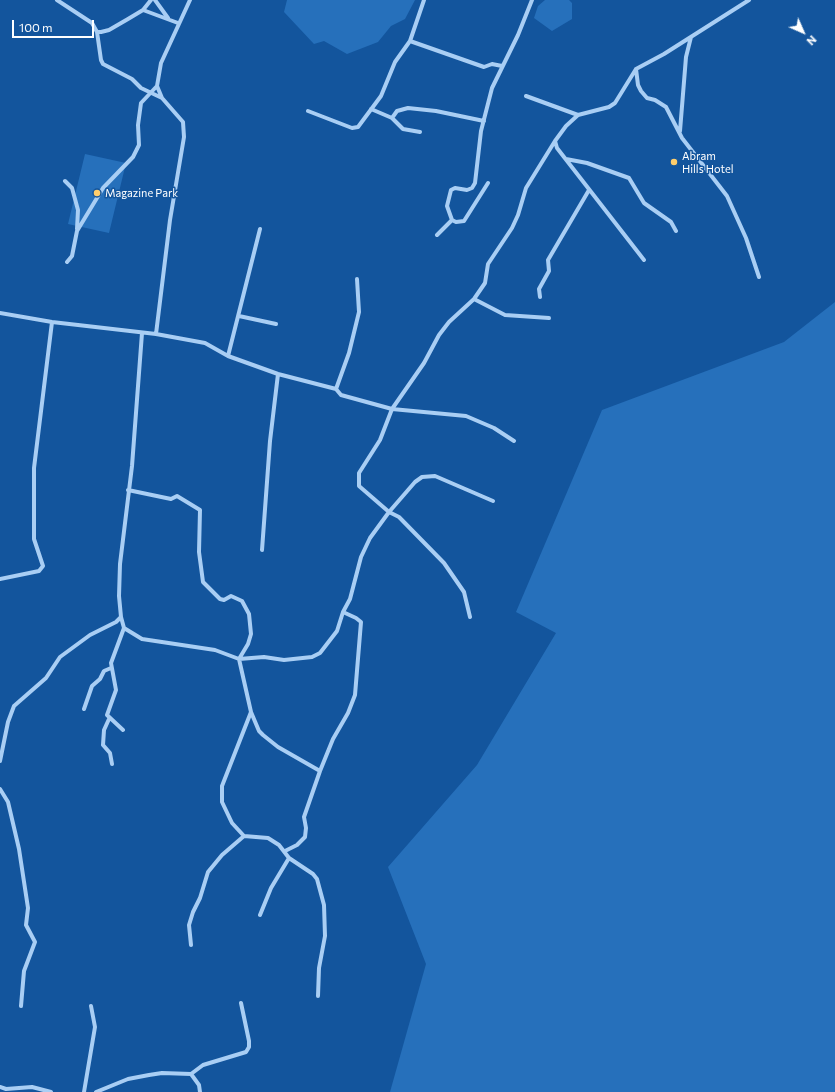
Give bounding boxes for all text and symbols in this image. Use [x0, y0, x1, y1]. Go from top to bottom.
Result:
scale bar [14, 12, 96, 38]
north arrow [783, 12, 823, 52]
text: 100 m [19, 20, 53, 34]
text: N [804, 33, 819, 48]
place label: Abram Hills Hotel [682, 149, 734, 175]
marker: Abram Hills Hotel [669, 157, 679, 167]
place label: Magazine Park [105, 186, 178, 200]
marker: Magazine Park [92, 188, 102, 198]

